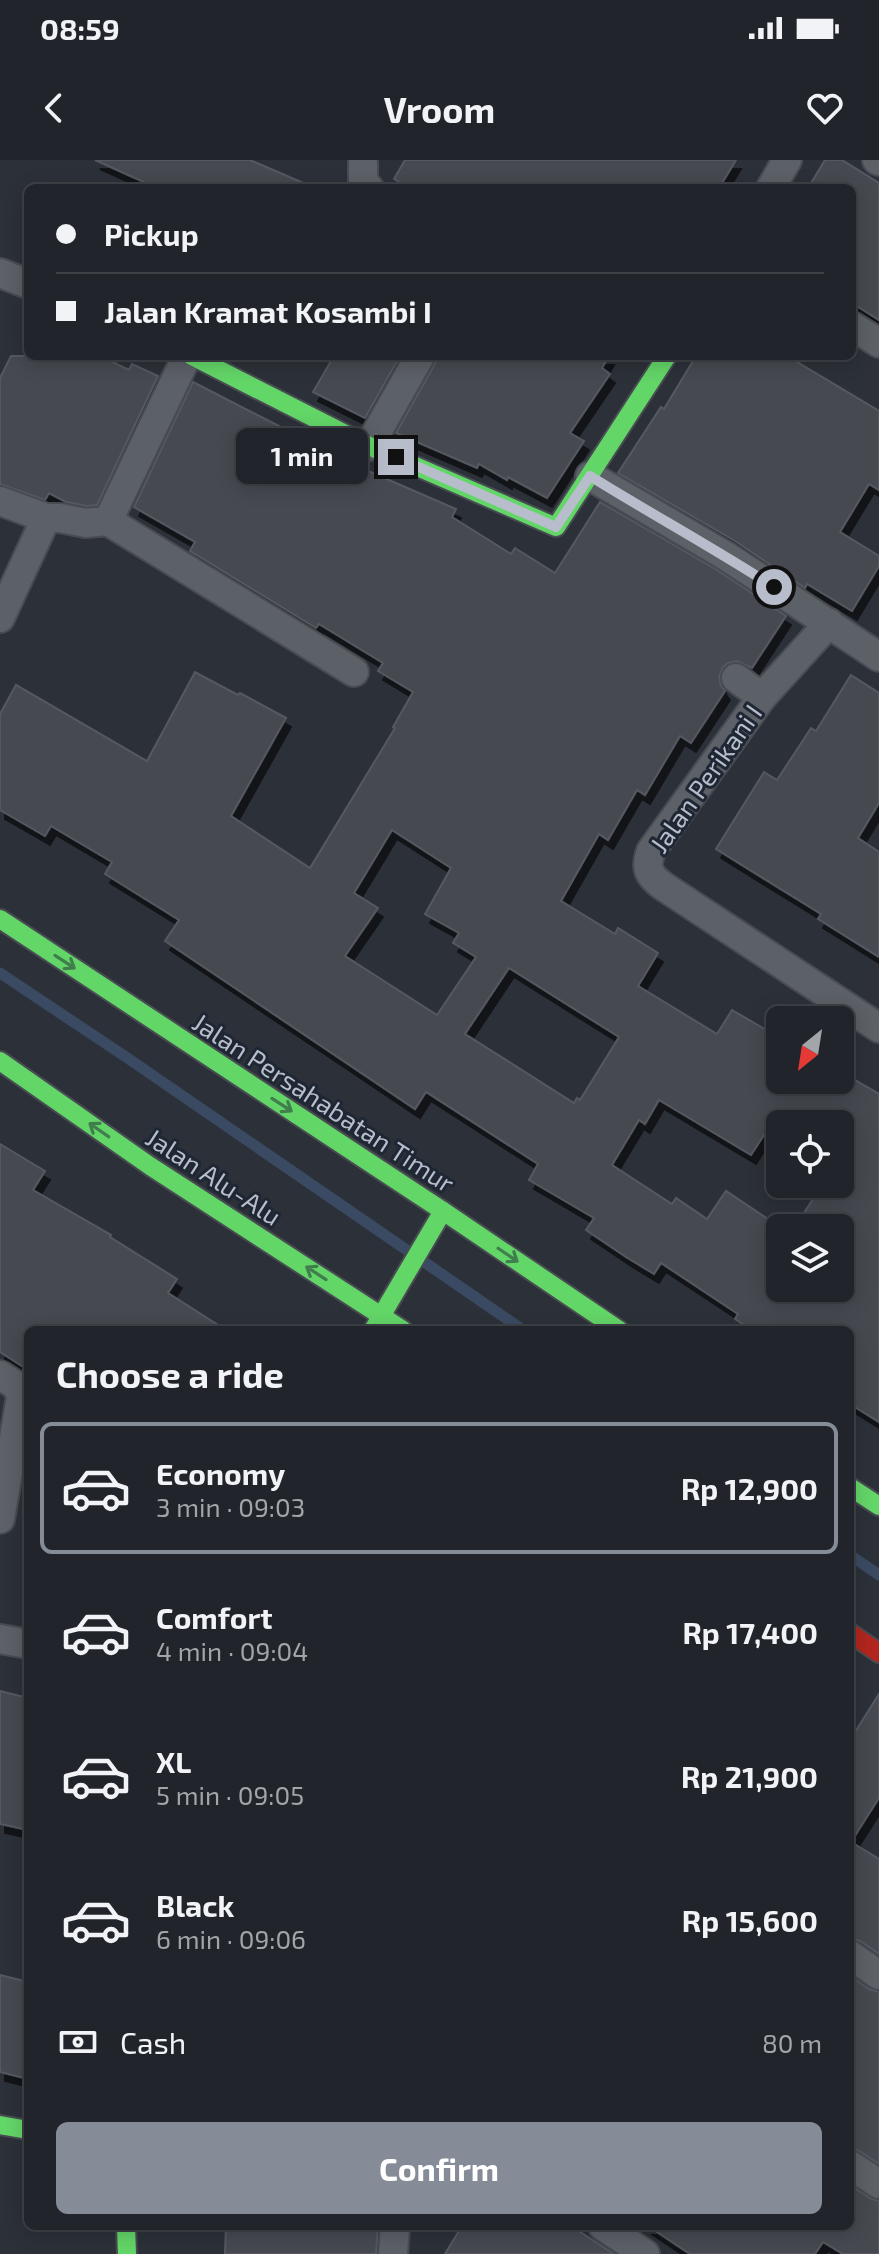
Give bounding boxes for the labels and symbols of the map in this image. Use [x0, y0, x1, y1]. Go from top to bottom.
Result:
callout: 1 min [236, 429, 368, 485]
route end [378, 439, 414, 475]
route start [756, 569, 792, 605]
street label: Jalan Perikani I [642, 698, 768, 858]
one-way arrow [53, 954, 76, 970]
street label: Jalan Persahabatan Timur [187, 1006, 461, 1198]
north arrow [766, 1006, 854, 1094]
one-way arrow [271, 1097, 293, 1113]
street label: Jalan Alu-Alu [141, 1121, 287, 1231]
one-way arrow [88, 1122, 110, 1138]
one-way arrow [496, 1247, 519, 1263]
one-way arrow [305, 1265, 328, 1281]

